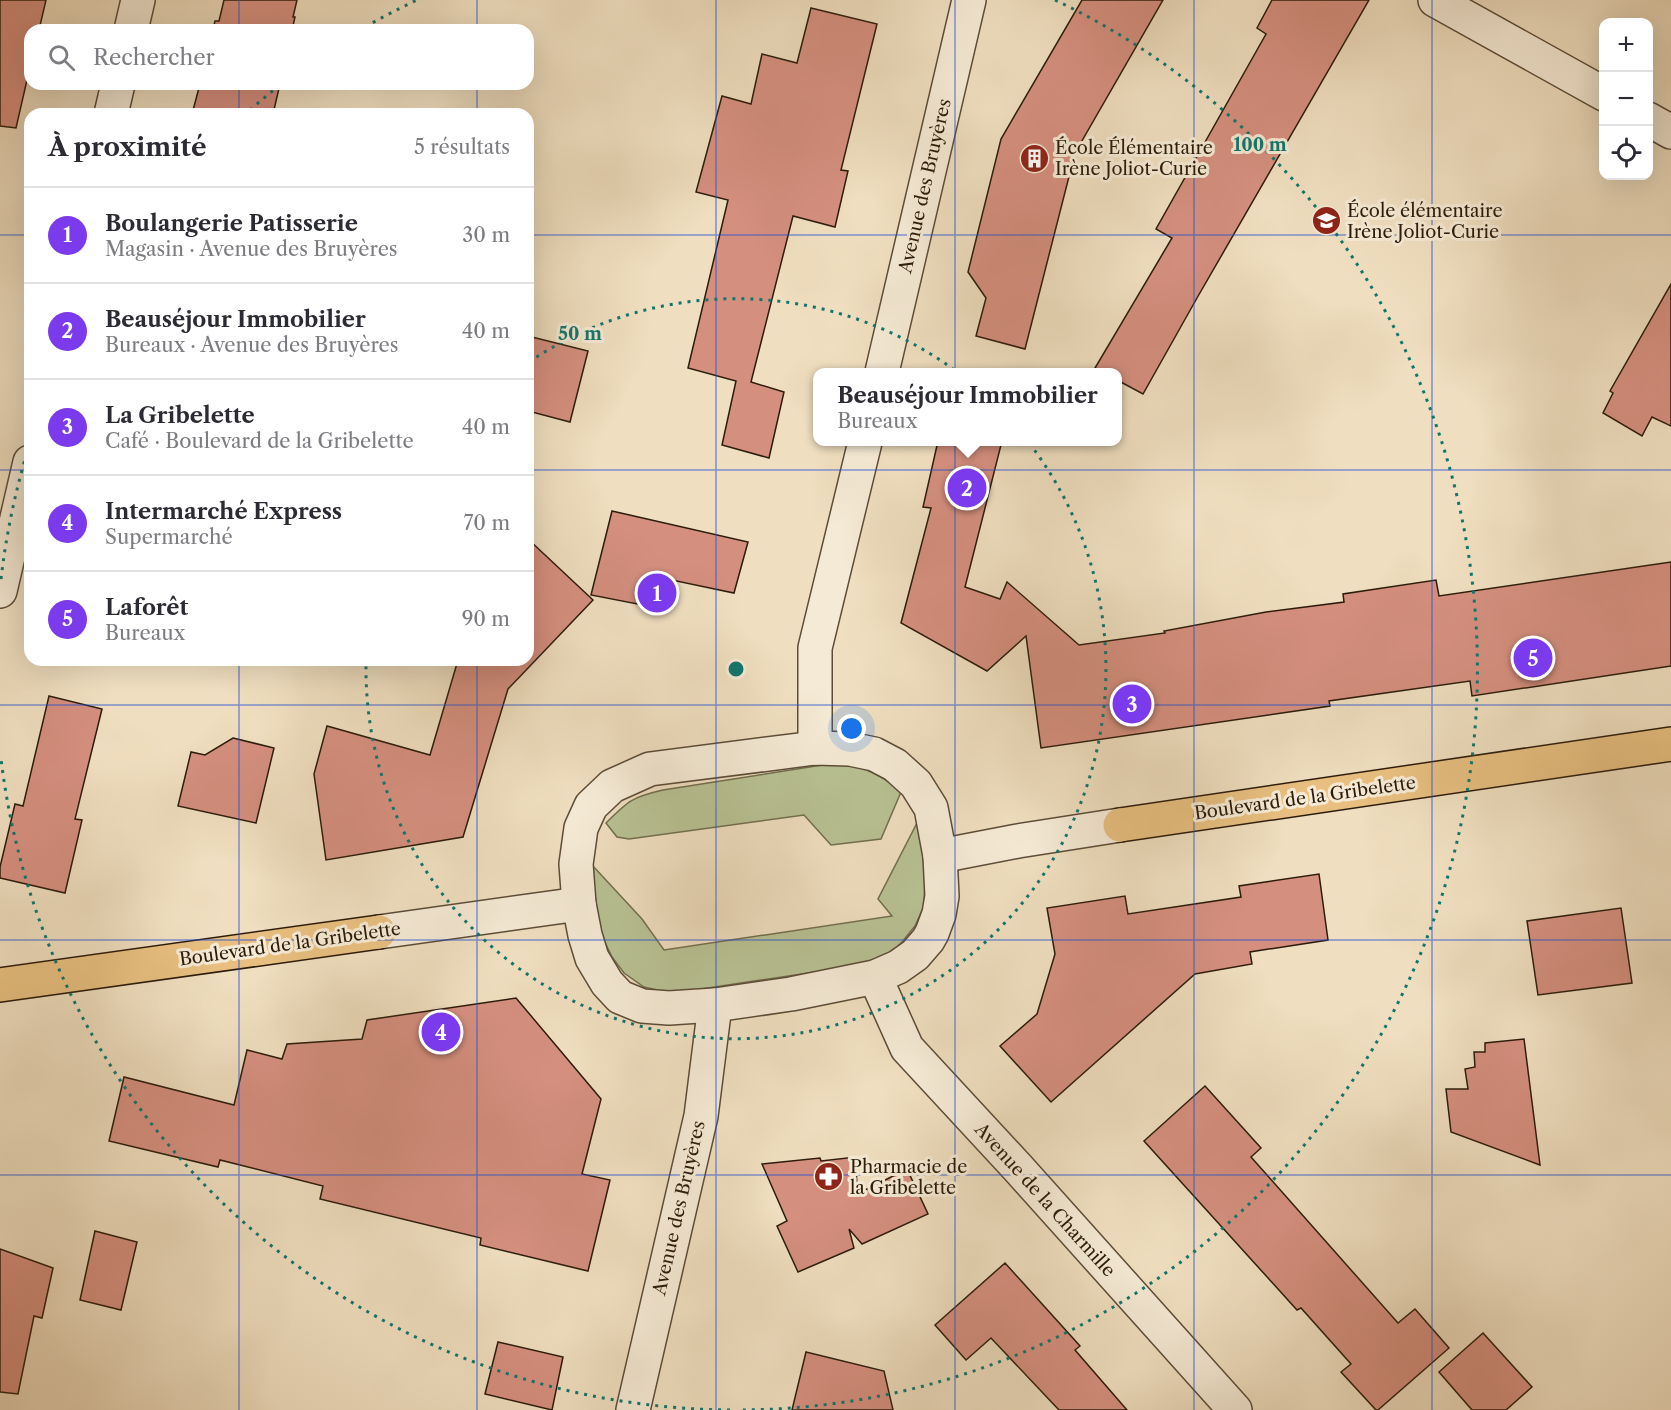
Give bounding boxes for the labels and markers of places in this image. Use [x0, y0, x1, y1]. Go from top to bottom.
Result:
place label: École Élémentaire Irène Joliot-Curie [1055, 136, 1213, 180]
building icon: École Élémentaire Irène Joliot-Curie [1018, 142, 1050, 174]
place label: École élémentaire Irène Joliot-Curie [1347, 199, 1503, 243]
school or university icon: École élémentaire Irène Joliot-Curie [1310, 205, 1342, 237]
pin: 2 [948, 466, 986, 510]
pin: 1 [638, 570, 676, 616]
pin: 5 [1514, 636, 1552, 680]
centre of rings [726, 659, 746, 679]
pin: 3 [1112, 682, 1152, 726]
pin: 4 [422, 1010, 460, 1054]
place label: Pharmacie de la Gribelette [850, 1156, 967, 1199]
pharmacy icon: Pharmacie de la Gribelette [813, 1161, 845, 1193]

